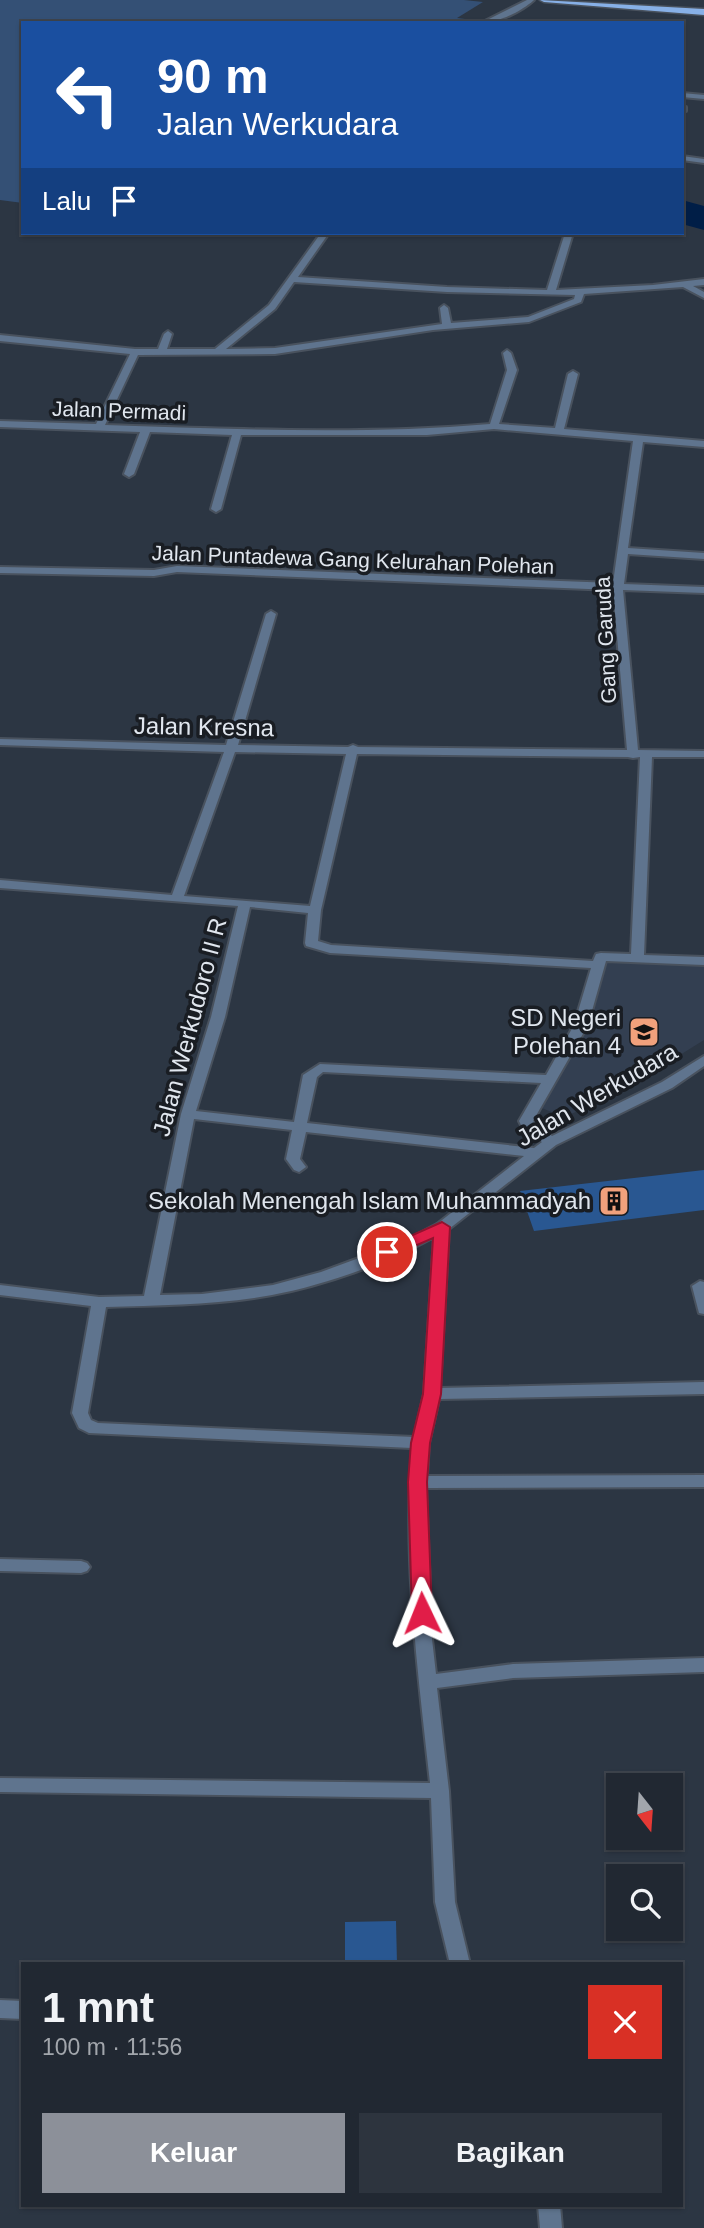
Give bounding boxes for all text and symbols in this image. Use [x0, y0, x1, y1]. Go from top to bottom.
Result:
icon: left [42, 49, 133, 140]
text: 90 m [157, 49, 269, 103]
text: Jalan Werkudara [157, 106, 398, 142]
icon: arrive [105, 182, 143, 220]
text: Lalu [42, 186, 91, 216]
street label: Jalan Permadi [52, 397, 186, 424]
street label: Jalan Puntadewa Gang Kelurahan Polehan [151, 541, 555, 578]
street label: Gang Garuda [591, 576, 620, 704]
street label: Jalan Kresna [134, 712, 275, 741]
street label: Jalan Werkudoro II R [147, 915, 232, 1139]
place label: SD Negeri Polehan 4 [510, 1004, 621, 1059]
school or university icon: SD Negeri Polehan 4 [627, 1015, 661, 1049]
street label: Jalan Werkudara [512, 1037, 682, 1152]
building icon: Sekolah Menengah Islam Muhammadyah [597, 1184, 631, 1218]
place label: Sekolah Menengah Islam Muhammadyah [148, 1187, 591, 1214]
pin [357, 1222, 417, 1282]
icon: arrive [368, 1233, 406, 1271]
position arrow [385, 1576, 459, 1650]
north arrow [606, 1773, 682, 1850]
map controls [606, 1773, 683, 1941]
button: search [606, 1864, 683, 1941]
text: 1 mnt [42, 1984, 154, 2031]
button: close [588, 1985, 662, 2059]
text: 100 m · 11:56 [42, 2034, 182, 2060]
button: Keluar [42, 2113, 345, 2193]
button: Bagikan [359, 2113, 662, 2193]

